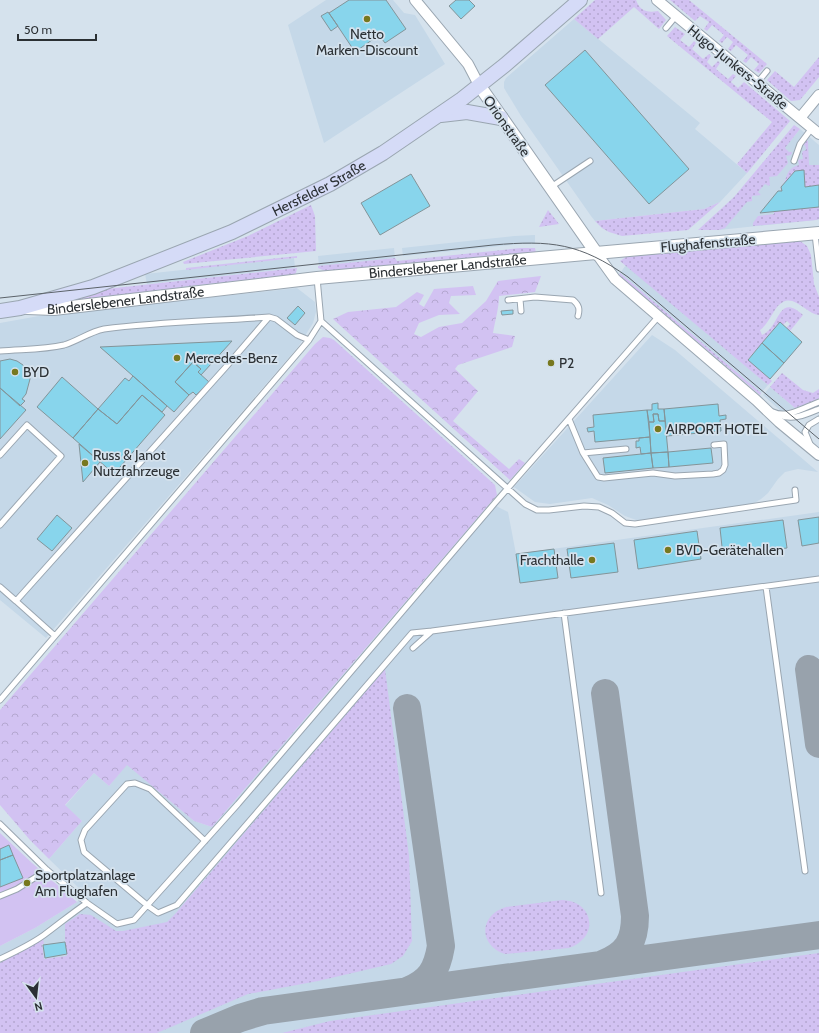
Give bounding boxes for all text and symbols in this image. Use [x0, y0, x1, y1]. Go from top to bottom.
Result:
marker: Netto Marken-Discount [362, 14, 372, 24]
scale bar [18, 16, 96, 42]
street label: Hugo-Junkers-Straße [684, 21, 792, 113]
text: 50 m [24, 22, 52, 37]
place label: Netto Marken-Discount [316, 25, 418, 59]
street label: Orionstraße [479, 92, 535, 160]
street label: Hersfelder Straße [269, 156, 369, 220]
street label: Flughafenstraße [660, 230, 756, 256]
street label: Binderslebener Landstraße [368, 250, 527, 282]
street label: Binderslebener Landstraße [46, 282, 205, 318]
place label: Mercedes-Benz [185, 349, 278, 367]
marker: Mercedes-Benz [172, 353, 182, 363]
place label: P2 [559, 354, 574, 372]
marker: P2 [546, 358, 556, 368]
place label: BYD [23, 363, 49, 381]
marker: BYD [10, 367, 20, 377]
place label: AIRPORT HOTEL [666, 420, 767, 438]
marker: AIRPORT HOTEL [653, 424, 663, 434]
place label: Russ & Janot Nutzfahrzeuge [93, 446, 180, 480]
marker: Russ & Janot Nutzfahrzeuge [80, 458, 90, 468]
place label: BVD-Gerätehallen [676, 541, 784, 559]
marker: BVD-Gerätehallen [663, 545, 673, 555]
place label: Frachthalle [520, 551, 584, 569]
marker: Frachthalle [587, 555, 597, 565]
place label: Sportplatzanlage Am Flughafen [35, 866, 135, 900]
marker: Sportplatzanlage Am Flughafen [22, 878, 32, 888]
north arrow [16, 977, 56, 1017]
text: N [33, 999, 44, 1014]

